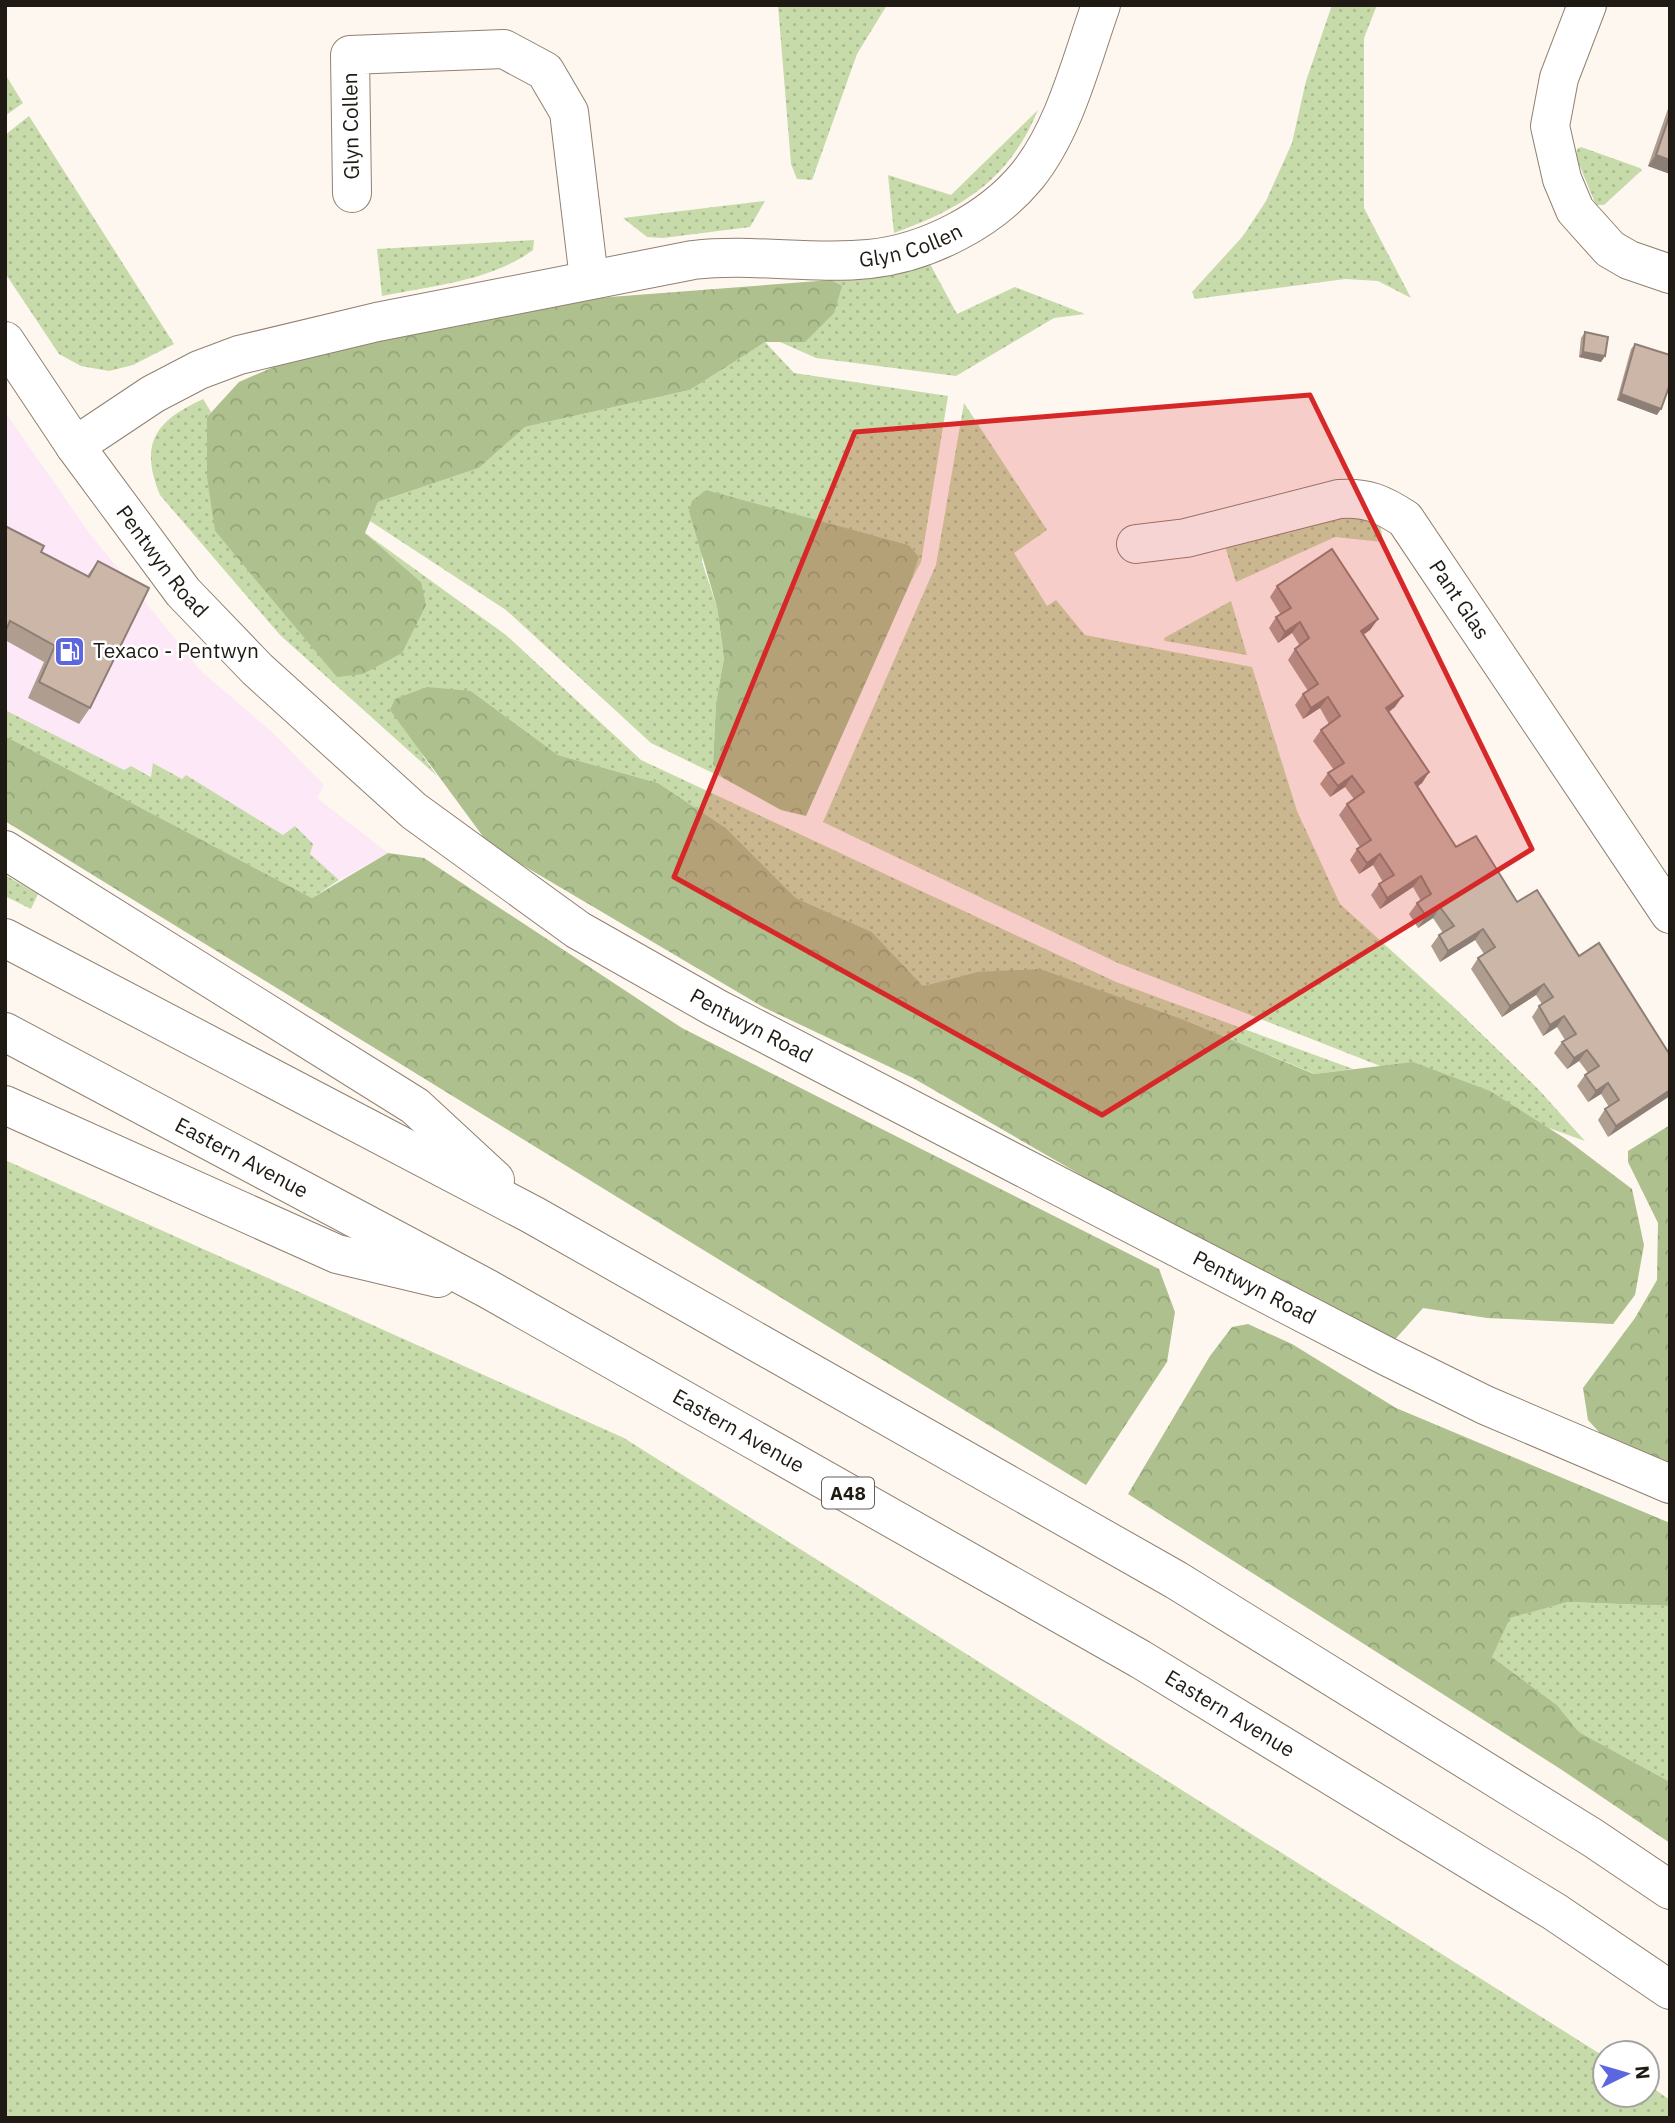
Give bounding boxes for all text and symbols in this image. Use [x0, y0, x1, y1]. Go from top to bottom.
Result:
street label: Glyn Collen [335, 72, 365, 180]
street label: Glyn Collen [858, 216, 967, 273]
street label: Pentwyn Road [111, 499, 215, 623]
street label: Pant Glas [1423, 554, 1497, 644]
fuel station icon: Texaco - Pentwyn [53, 634, 87, 668]
place label: Texaco - Pentwyn [93, 636, 259, 664]
street label: Pentwyn Road [685, 981, 818, 1069]
street label: Eastern Avenue [171, 1110, 314, 1204]
street label: Pentwyn Road [1188, 1243, 1321, 1330]
street label: Eastern Avenue [668, 1382, 810, 1479]
road number: A48 [822, 1478, 874, 1508]
street label: Eastern Avenue [1160, 1663, 1300, 1763]
north arrow [1591, 2039, 1661, 2109]
text: N [1630, 2065, 1655, 2080]

